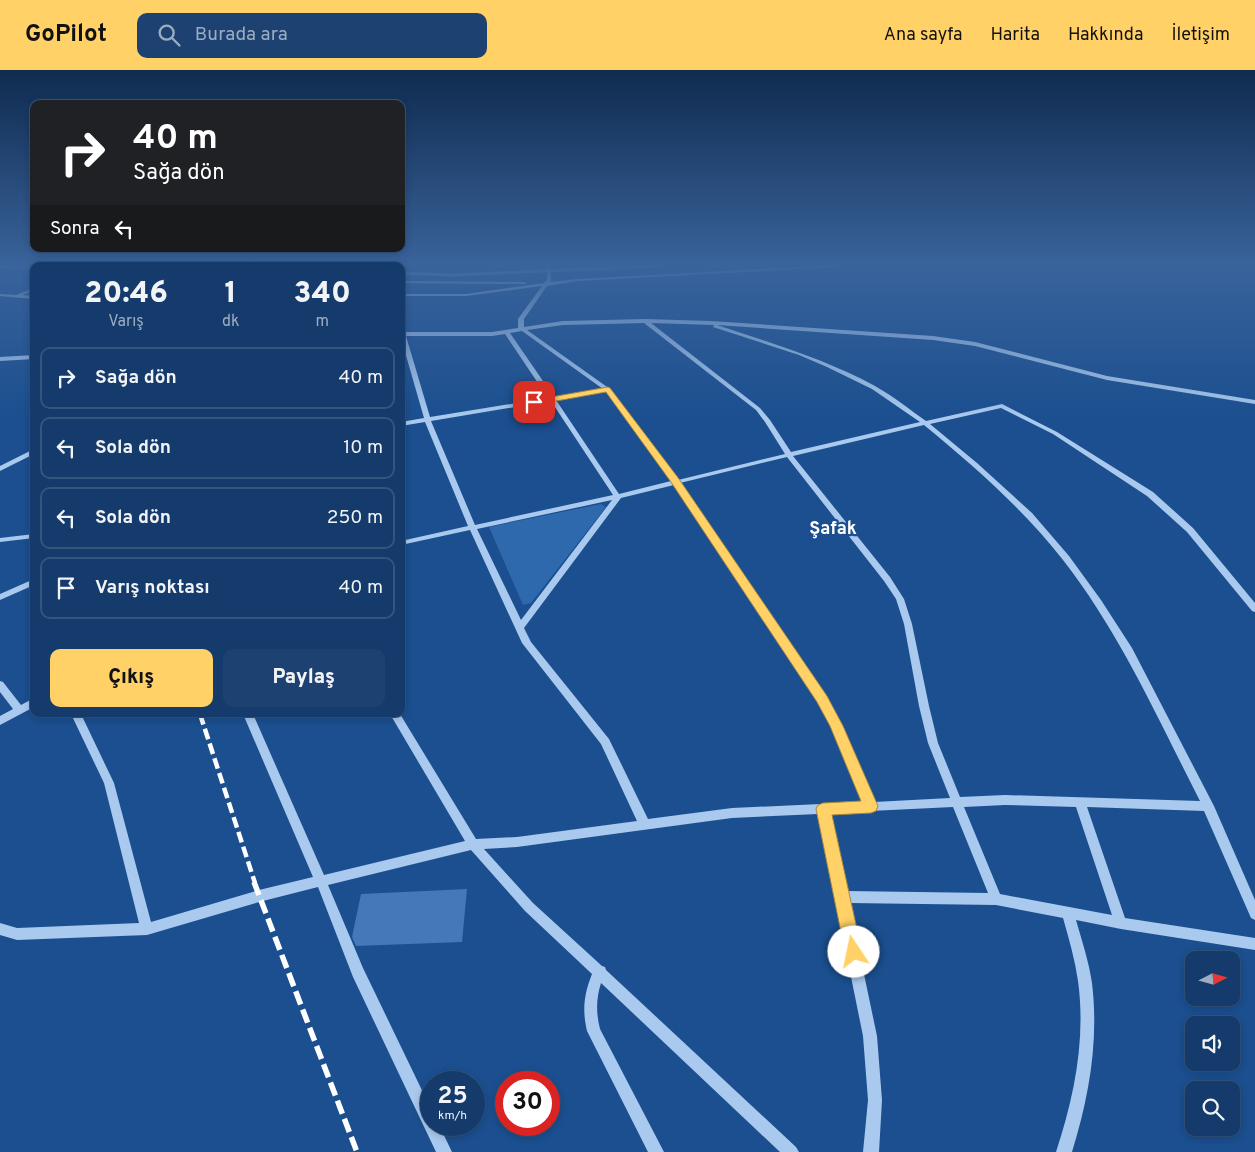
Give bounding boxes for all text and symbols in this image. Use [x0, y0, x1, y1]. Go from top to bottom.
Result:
search box [137, 13, 487, 58]
text: GoPilot [25, 20, 107, 50]
icon: search [155, 21, 183, 49]
text: Burada ara [195, 23, 288, 47]
text: Ana sayfa [884, 24, 963, 47]
text: Harita [991, 24, 1040, 47]
text: Hakkında [1068, 24, 1143, 47]
text: İletişim [1171, 24, 1230, 47]
text: 40 m [133, 117, 218, 161]
icon: right [50, 120, 115, 185]
text: Sağa dön [133, 160, 225, 187]
icon: left [110, 215, 138, 243]
text: Sonra [50, 217, 100, 241]
text: 20:46 [84, 276, 168, 313]
text: 1 [225, 276, 237, 313]
text: 340 [294, 276, 351, 313]
text: Varış [108, 312, 144, 332]
text: dk [222, 312, 239, 332]
text: m [315, 312, 329, 332]
icon: right [52, 364, 80, 392]
text: Sağa dön [95, 366, 177, 390]
text: 40 m [338, 366, 383, 390]
pin [513, 381, 555, 423]
icon: arrive [520, 388, 548, 416]
icon: left [52, 434, 80, 462]
text: Sola dön [95, 436, 171, 460]
text: 10 m [343, 436, 383, 460]
icon: left [52, 504, 80, 532]
text: Sola dön [95, 506, 171, 530]
text: 250 m [327, 506, 383, 530]
district label: Şafak [809, 518, 857, 541]
icon: arrive [52, 574, 80, 602]
text: Varış noktası [95, 576, 210, 600]
text: 40 m [338, 576, 383, 600]
button: Çıkış [50, 649, 213, 707]
button: Paylaş [223, 649, 385, 707]
position arrow [827, 925, 879, 977]
north arrow [1185, 951, 1240, 1006]
map controls [1185, 951, 1240, 1136]
button: sound [1185, 1016, 1240, 1071]
speed limit sign: 30 [495, 1071, 560, 1136]
text: 25 [437, 1081, 468, 1113]
button: search [1185, 1081, 1240, 1136]
text: km/h [438, 1108, 467, 1124]

